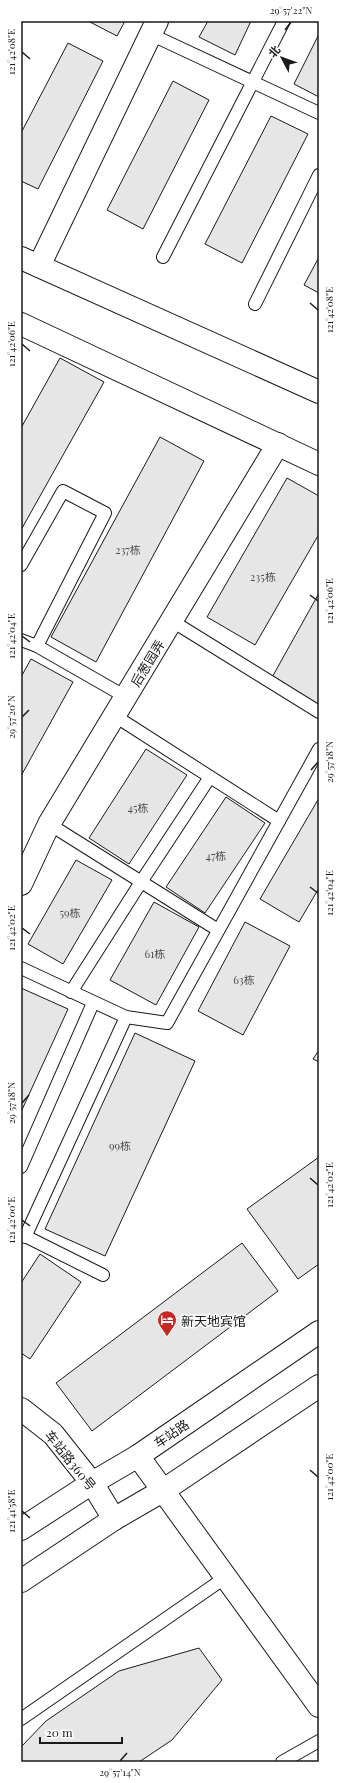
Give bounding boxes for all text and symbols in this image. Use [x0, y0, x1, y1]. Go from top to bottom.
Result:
text: 29°57'22"N [270, 3, 312, 17]
text: 121°42'08"E [4, 29, 18, 75]
north arrow [262, 38, 302, 78]
text: 北 [265, 42, 283, 60]
text: 121°42'08"E [322, 287, 336, 333]
text: 121°42'06"E [4, 321, 18, 367]
house number: 237栋 [115, 542, 141, 557]
house number: 235栋 [250, 569, 276, 584]
text: 121°42'06"E [322, 578, 336, 624]
text: 121°42'04"E [4, 613, 18, 659]
street label: 后葱园弄 [126, 636, 168, 690]
text: 29°57'20"N [4, 695, 18, 739]
text: 29°57'18"N [322, 741, 336, 783]
house number: 45栋 [128, 800, 149, 815]
house number: 47栋 [206, 848, 226, 863]
text: 121°42'04"E [322, 870, 336, 916]
text: 121°42'02"E [4, 905, 18, 951]
house number: 59栋 [59, 905, 81, 920]
house number: 61栋 [145, 946, 165, 961]
house number: 63栋 [233, 972, 255, 987]
text: 29°57'18"N [4, 1082, 18, 1124]
house number: 99栋 [109, 1138, 131, 1153]
text: 121°42'02"E [322, 1162, 336, 1208]
text: 121°42'00"E [4, 1197, 18, 1243]
hotel icon: 新天地宾馆 [156, 1309, 178, 1337]
place label: 新天地宾馆 [181, 1312, 246, 1329]
street label: 车站路 [150, 1415, 192, 1451]
street label: 车站路360号 [42, 1427, 100, 1493]
text: 121°42'00"E [322, 1454, 336, 1500]
text: 121°41'58"E [4, 1489, 18, 1533]
scale bar [40, 1719, 122, 1745]
text: 20 m [46, 1724, 73, 1740]
text: 29°57'14"N [99, 1765, 141, 1779]

